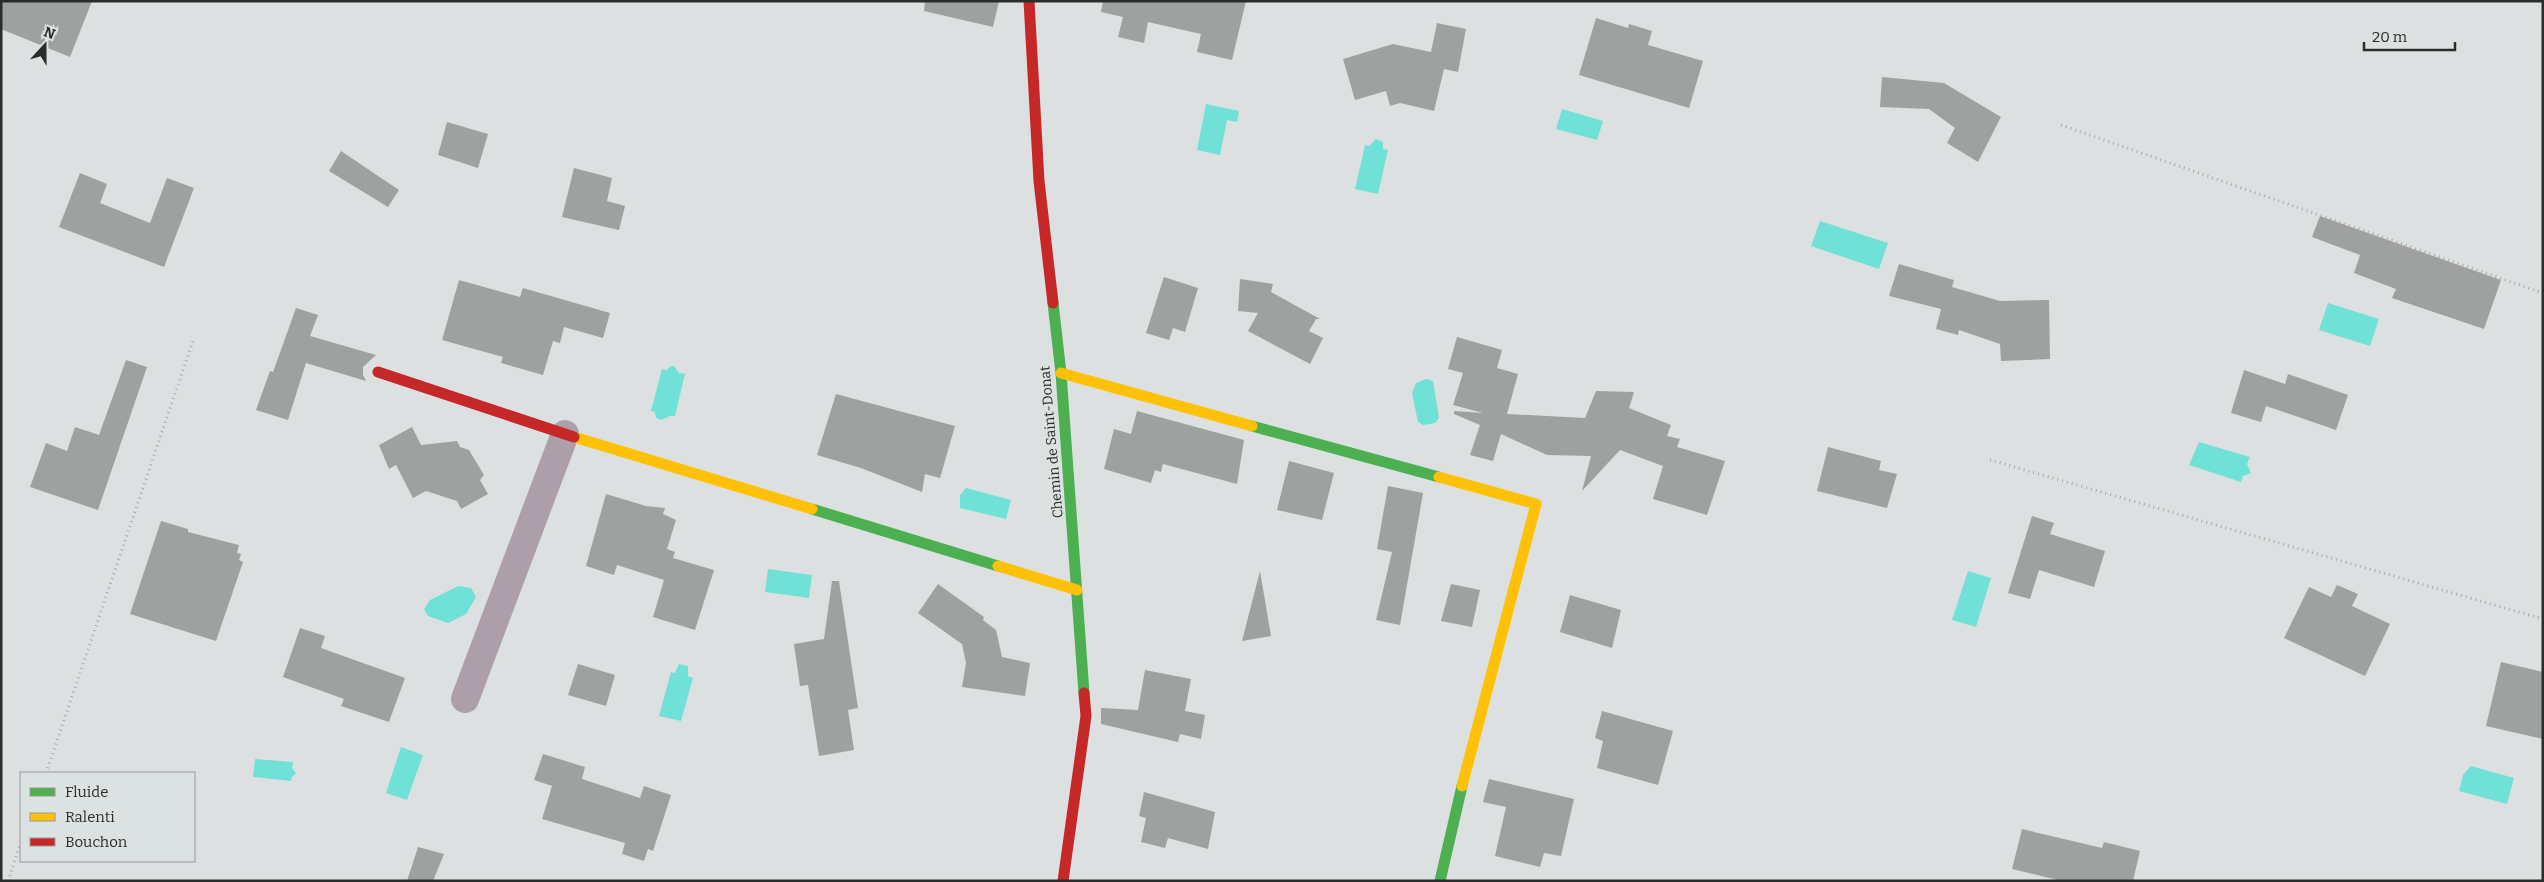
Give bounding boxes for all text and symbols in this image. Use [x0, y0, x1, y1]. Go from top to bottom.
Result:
north arrow [20, 20, 70, 70]
scale bar [2364, 20, 2455, 52]
text: N [41, 23, 58, 43]
text: 20 m [2372, 28, 2408, 46]
street label: Chemin de Saint-Donat [1036, 365, 1067, 519]
legend [20, 772, 195, 862]
text: Fluide [65, 783, 108, 801]
text: Ralenti [65, 808, 115, 826]
text: Bouchon [65, 833, 128, 851]

